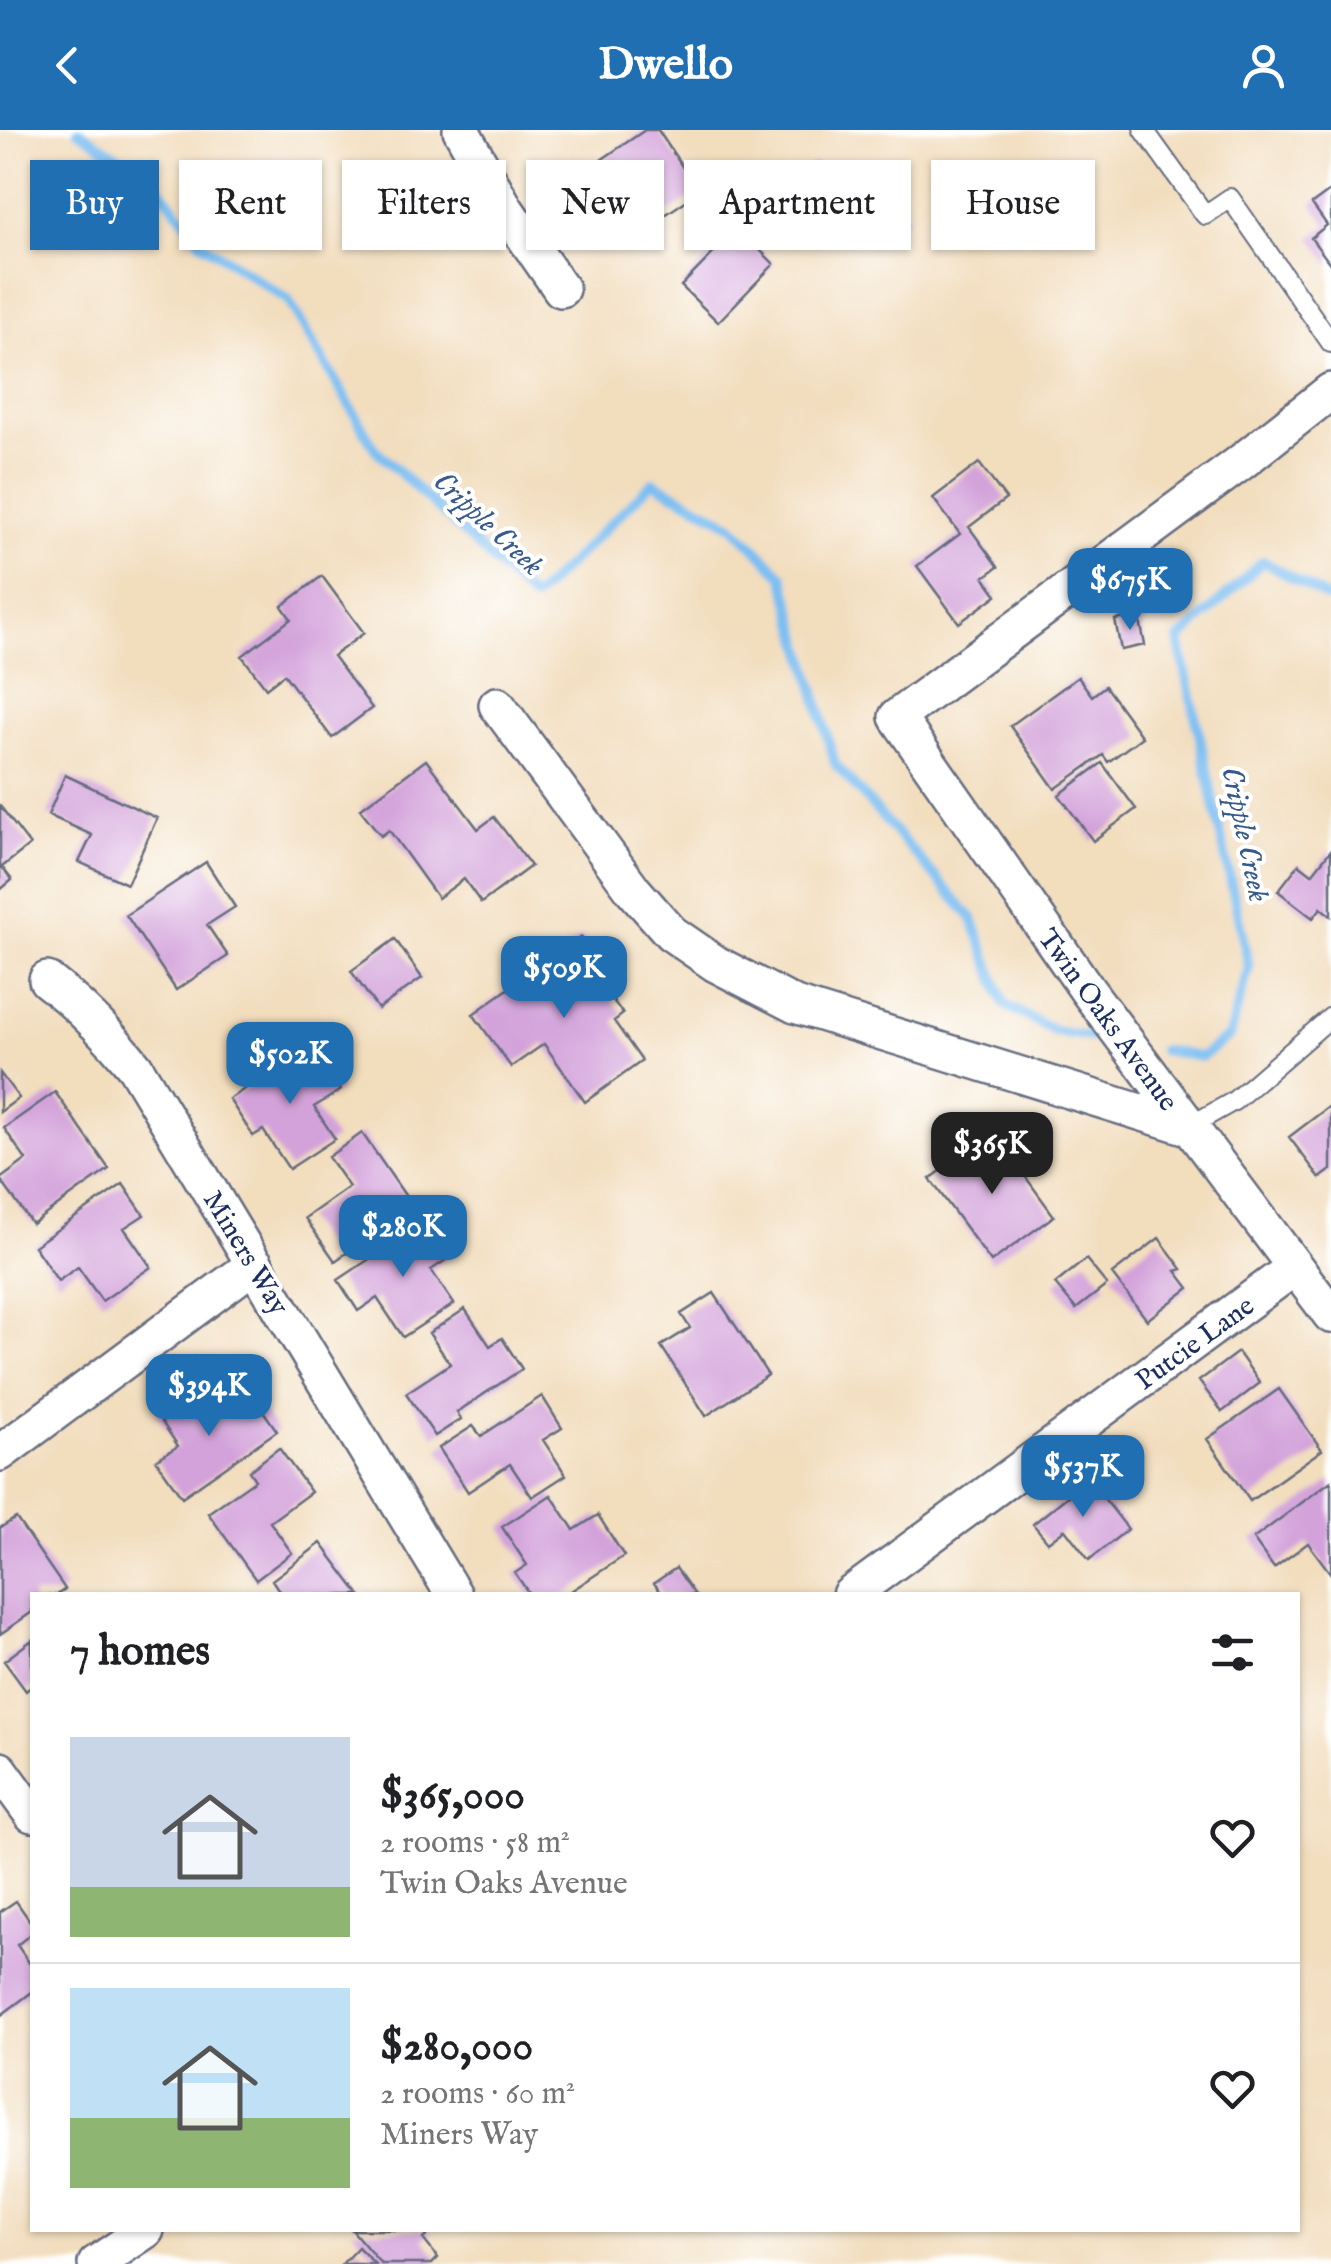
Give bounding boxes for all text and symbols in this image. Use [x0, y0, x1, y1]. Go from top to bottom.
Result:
text: Dwello [598, 37, 733, 94]
icon: back [40, 38, 95, 93]
icon: person [1236, 38, 1291, 93]
chip: Buy [30, 160, 159, 250]
chip: Rent [179, 160, 322, 250]
chip: Filters [342, 160, 506, 250]
chip: New [526, 160, 664, 250]
chip: Apartment [684, 160, 911, 250]
chip: House [931, 160, 1095, 250]
water label: Cripple Creek [425, 464, 551, 585]
pin: $675K [1060, 548, 1200, 633]
text: $675K [1090, 560, 1170, 601]
water label: Cripple Creek [1211, 763, 1277, 905]
street label: Twin Oaks Avenue [1029, 922, 1185, 1119]
pin: $509K [494, 936, 634, 1021]
text: $509K [523, 948, 605, 989]
pin: $502K [220, 1022, 360, 1107]
text: $502K [248, 1034, 332, 1075]
pin: $365K [922, 1112, 1062, 1197]
text: $365K [953, 1124, 1031, 1165]
street label: Miners Way [194, 1185, 296, 1322]
pin: $280K [333, 1195, 473, 1280]
text: $280K [361, 1207, 445, 1248]
street label: Putcie Lane [1129, 1289, 1262, 1399]
pin: $394K [139, 1354, 279, 1439]
text: $394K [168, 1366, 250, 1407]
pin: $537K [1013, 1435, 1153, 1520]
text: $537K [1043, 1447, 1123, 1488]
icon: filters [1205, 1625, 1260, 1680]
text: 7 homes [70, 1626, 210, 1679]
text: $365,000 [380, 1770, 525, 1823]
icon: home [150, 1777, 270, 1897]
icon: heart [1205, 1810, 1260, 1865]
text: 2 rooms · 58 m² [380, 1823, 570, 1864]
text: Twin Oaks Avenue [380, 1864, 628, 1905]
text: $280,000 [380, 2021, 533, 2074]
icon: home [150, 2028, 270, 2148]
icon: heart [1205, 2061, 1260, 2116]
text: 2 rooms · 60 m² [380, 2074, 575, 2115]
text: Miners Way [380, 2115, 538, 2156]

